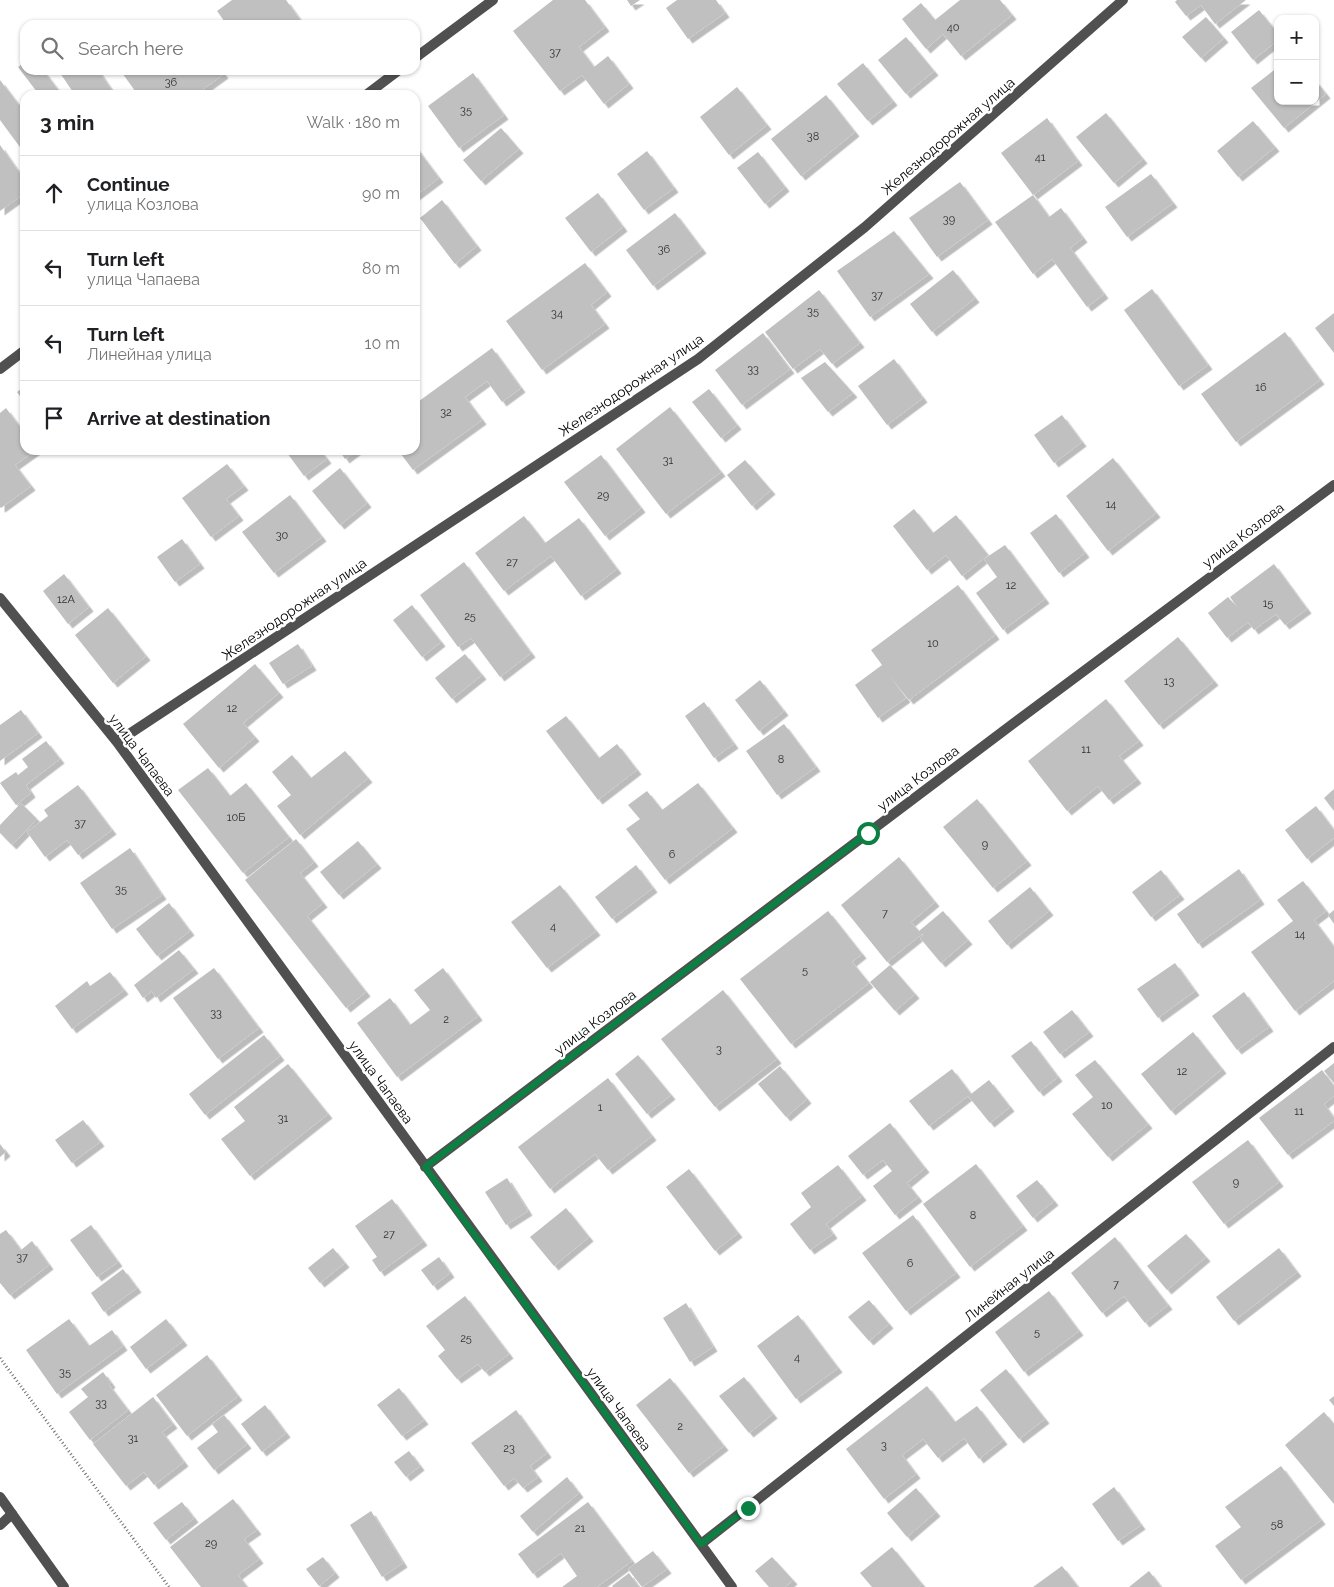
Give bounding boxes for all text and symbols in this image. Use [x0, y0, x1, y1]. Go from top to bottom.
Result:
map controls [1274, 15, 1319, 105]
button: + [1274, 15, 1319, 60]
search box [20, 20, 420, 75]
house number: 40 [947, 21, 960, 34]
icon: search [38, 34, 66, 62]
text: Search here [78, 37, 184, 59]
house number: 37 [549, 46, 561, 59]
button: − [1274, 60, 1319, 105]
street label: Железнодорожная улица [878, 74, 1018, 198]
house number: 36 [165, 76, 178, 89]
house number: 35 [460, 104, 472, 117]
text: 3 min [40, 110, 94, 135]
text: Walk · 180 m [306, 113, 400, 132]
house number: 38 [807, 130, 819, 143]
house number: 41 [1035, 151, 1046, 164]
text: Continue [87, 173, 170, 195]
icon: ahead [40, 179, 68, 207]
text: 90 m [362, 184, 400, 203]
text: улица Козлова [87, 195, 199, 214]
house number: 39 [943, 213, 955, 226]
house number: 36 [658, 243, 671, 256]
text: Turn left [87, 248, 164, 270]
icon: left [40, 254, 68, 282]
text: 80 m [362, 259, 400, 278]
text: улица Чапаева [87, 270, 200, 289]
house number: 37 [871, 289, 883, 302]
house number: 35 [807, 305, 819, 318]
house number: 34 [551, 307, 563, 320]
text: Turn left [87, 323, 164, 345]
icon: left [40, 329, 68, 357]
street label: Железнодорожная улица [556, 331, 706, 439]
text: 10 m [365, 334, 400, 353]
text: Линейная улица [87, 345, 212, 364]
house number: 33 [747, 363, 759, 376]
house number: 16 [1255, 381, 1267, 394]
icon: arrive [40, 404, 68, 432]
house number: 32 [440, 406, 452, 419]
text: Arrive at destination [87, 407, 271, 429]
house number: 31 [663, 454, 674, 467]
house number: 29 [597, 489, 609, 502]
house number: 14 [1106, 498, 1116, 511]
street label: улица Козлова [1199, 499, 1287, 571]
house number: 30 [276, 529, 289, 542]
street label: Железнодорожная улица [219, 555, 369, 663]
house number: 27 [506, 556, 518, 569]
house number: 12 [1006, 579, 1016, 592]
house number: 12А [57, 593, 76, 606]
house number: 15 [1263, 597, 1273, 610]
house number: 25 [464, 610, 476, 623]
house number: 10 [927, 637, 939, 650]
house number: 13 [1164, 675, 1174, 688]
house number: 12 [227, 702, 237, 715]
street label: улица Чапаева [106, 711, 178, 799]
street label: улица Козлова [874, 742, 962, 814]
house number: 11 [1081, 743, 1091, 756]
house number: 8 [778, 753, 784, 766]
house number: 10Б [227, 811, 245, 824]
house number: 37 [74, 817, 86, 830]
route start [857, 822, 880, 845]
house number: 9 [982, 838, 988, 851]
house number: 6 [669, 848, 676, 861]
house number: 35 [115, 883, 127, 896]
house number: 7 [882, 907, 888, 920]
house number: 4 [550, 920, 556, 933]
house number: 14 [1295, 928, 1305, 941]
house number: 5 [802, 964, 808, 977]
street label: улица Козлова [551, 986, 639, 1058]
house number: 33 [210, 1007, 222, 1020]
house number: 2 [443, 1013, 449, 1026]
street label: улица Чапаева [346, 1037, 416, 1127]
house number: 3 [716, 1043, 722, 1056]
house number: 12 [1177, 1065, 1187, 1078]
house number: 10 [1101, 1099, 1113, 1112]
house number: 1 [598, 1101, 603, 1114]
house number: 11 [1294, 1105, 1304, 1118]
house number: 31 [278, 1112, 289, 1125]
house number: 9 [1233, 1176, 1239, 1189]
house number: 8 [970, 1209, 976, 1222]
house number: 27 [383, 1228, 395, 1241]
street label: Линейная улица [961, 1245, 1057, 1325]
house number: 37 [16, 1251, 28, 1264]
house number: 6 [907, 1257, 914, 1270]
house number: 7 [1113, 1278, 1119, 1291]
house number: 5 [1034, 1326, 1040, 1339]
house number: 25 [460, 1332, 472, 1345]
house number: 4 [794, 1351, 800, 1364]
street label: улица Чапаева [584, 1364, 654, 1454]
house number: 35 [59, 1366, 71, 1379]
house number: 33 [95, 1397, 107, 1410]
house number: 2 [677, 1420, 683, 1433]
house number: 31 [128, 1432, 139, 1445]
house number: 3 [881, 1439, 887, 1452]
house number: 23 [503, 1442, 515, 1455]
route end [737, 1497, 760, 1520]
house number: 58 [1271, 1518, 1283, 1531]
house number: 21 [575, 1522, 586, 1535]
house number: 29 [205, 1537, 217, 1550]

